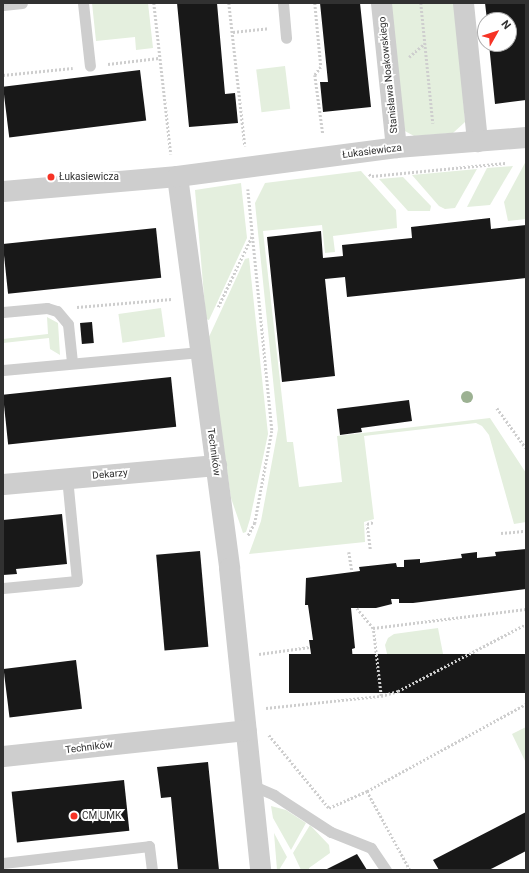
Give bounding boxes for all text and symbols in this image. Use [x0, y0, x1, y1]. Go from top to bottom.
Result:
north arrow [477, 12, 517, 52]
street label: Stanisława Noakowskiego [376, 16, 400, 134]
text: N [498, 18, 513, 32]
street label: Łukasiewicza [342, 141, 402, 161]
place label: Łukasiewicza [59, 171, 119, 183]
marker: Łukasiewicza [46, 172, 56, 182]
street label: Techników [205, 428, 223, 476]
street label: Dekarzy [92, 466, 128, 482]
street label: Techników [65, 738, 113, 756]
place label: CM UMK [82, 810, 121, 822]
marker: CM UMK [69, 811, 79, 821]

